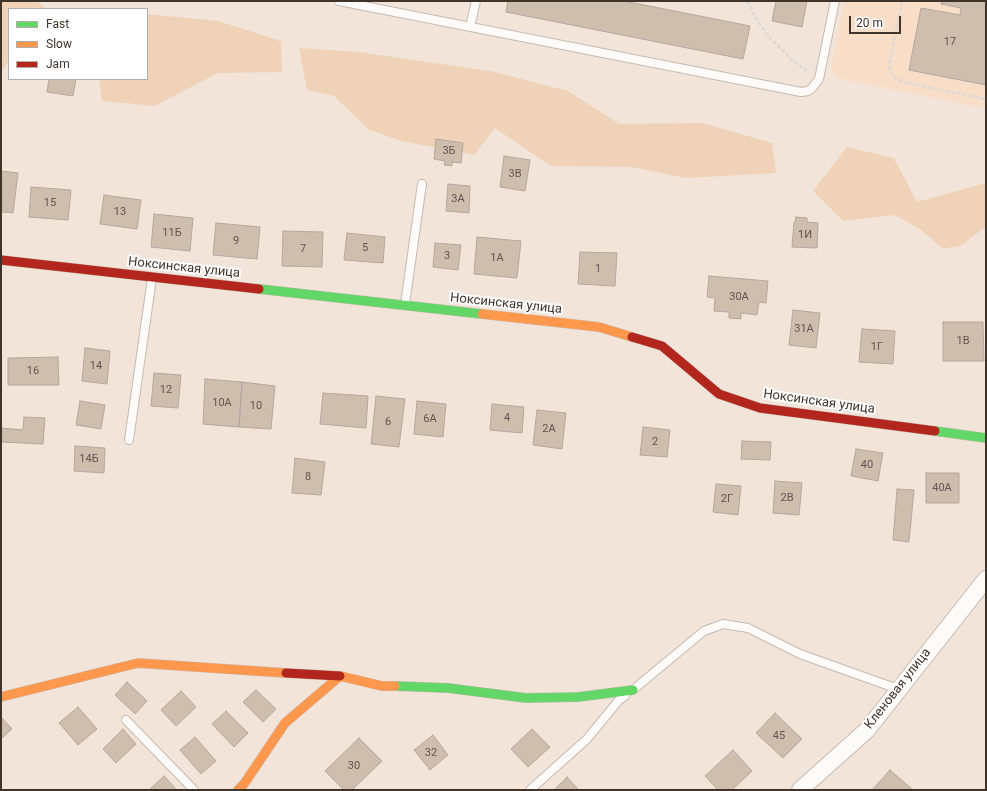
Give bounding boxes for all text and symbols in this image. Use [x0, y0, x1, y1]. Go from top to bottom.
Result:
legend [8, 8, 148, 80]
scale bar [851, 8, 903, 34]
text: 20 m [856, 16, 883, 30]
text: Fast [46, 17, 69, 31]
house number: 17 [944, 35, 956, 49]
text: Slow [46, 37, 72, 51]
text: Jam [46, 57, 70, 71]
house number: 3Б [442, 144, 456, 158]
house number: 3В [508, 167, 522, 181]
house number: 3А [451, 192, 465, 206]
house number: 15 [44, 196, 56, 210]
house number: 13 [114, 205, 126, 219]
house number: 11Б [162, 226, 182, 240]
house number: 1И [798, 228, 812, 242]
house number: 9 [233, 234, 239, 248]
house number: 5 [362, 241, 368, 255]
house number: 7 [300, 242, 306, 256]
house number: 3 [444, 249, 450, 263]
house number: 1А [490, 251, 504, 265]
street label: Ноксинская улица [127, 254, 241, 282]
house number: 1 [595, 262, 601, 276]
street label: Ноксинская улица [449, 290, 563, 318]
house number: 30А [729, 290, 749, 304]
house number: 31А [794, 322, 814, 336]
house number: 1В [956, 334, 970, 348]
house number: 1Г [871, 340, 883, 354]
house number: 14 [90, 359, 102, 373]
house number: 16 [27, 364, 39, 378]
house number: 12 [160, 383, 172, 397]
street label: Ноксинская улица [762, 386, 876, 418]
house number: 10А [212, 396, 232, 410]
house number: 10 [250, 399, 262, 413]
house number: 4 [504, 411, 510, 425]
house number: 6А [423, 412, 437, 426]
house number: 6 [385, 415, 391, 429]
house number: 2А [542, 422, 556, 436]
house number: 2 [652, 435, 658, 449]
house number: 14Б [79, 452, 99, 466]
house number: 40 [861, 458, 873, 472]
house number: 8 [305, 470, 311, 484]
house number: 40А [932, 481, 952, 495]
house number: 2В [780, 491, 794, 505]
house number: 2Г [721, 492, 733, 506]
street label: Кленовая улица [862, 645, 934, 733]
house number: 45 [773, 729, 785, 743]
house number: 32 [425, 746, 437, 760]
house number: 30 [348, 759, 360, 773]

